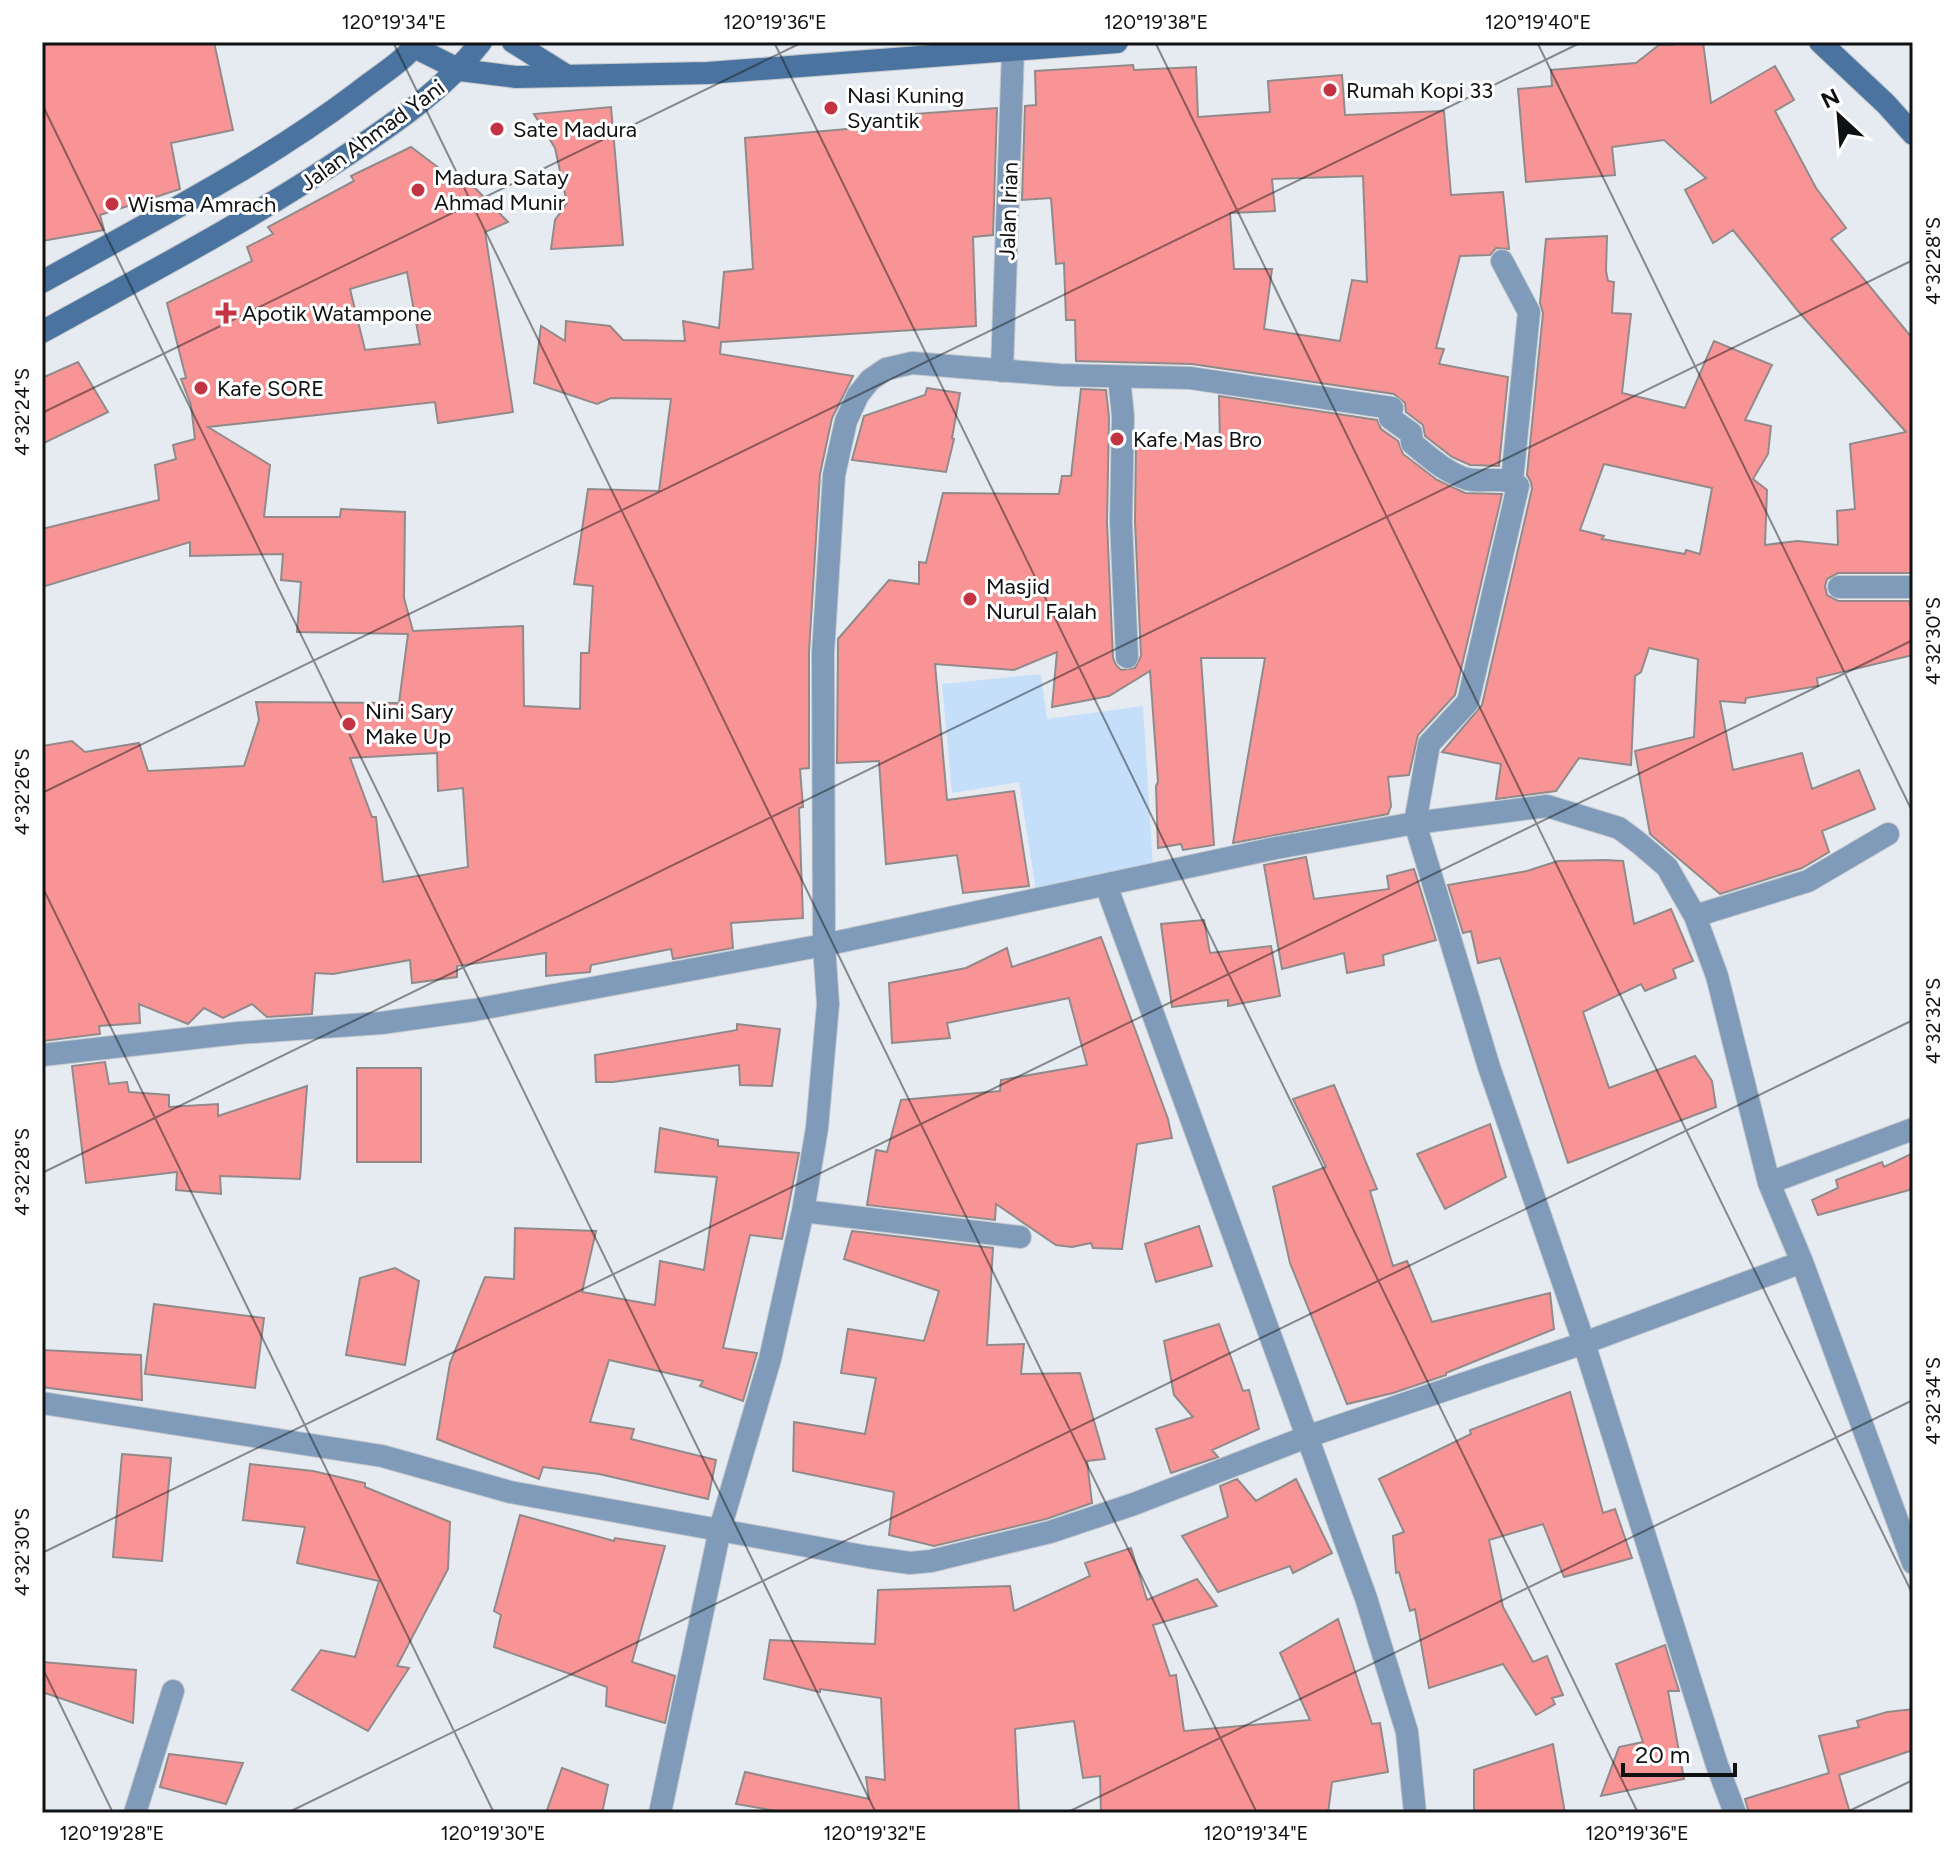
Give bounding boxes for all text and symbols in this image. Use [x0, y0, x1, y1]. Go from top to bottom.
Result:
text: 120°19'34"E [342, 10, 446, 34]
text: 120°19'36"E [723, 10, 827, 34]
text: 120°19'38"E [1104, 10, 1208, 34]
text: 120°19'40"E [1485, 10, 1591, 34]
street label: Jalan Ahmad Yani [295, 74, 450, 197]
north arrow [1799, 76, 1879, 156]
place label: Rumah Kopi 33 [1346, 77, 1493, 104]
marker: Rumah Kopi 33 [1321, 81, 1339, 99]
place label: Nasi Kuning Syantik [847, 82, 964, 134]
text: N [1817, 83, 1844, 114]
marker: Nasi Kuning Syantik [822, 99, 840, 117]
place label: Sate Madura [513, 116, 637, 143]
marker: Sate Madura [488, 120, 506, 138]
street label: Jalan Irian [993, 161, 1024, 261]
place label: Madura Satay Ahmad Munir [434, 164, 569, 216]
marker: Madura Satay Ahmad Munir [409, 181, 427, 199]
place label: Wisma Amrach [128, 191, 276, 218]
marker: Wisma Amrach [103, 195, 121, 213]
text: 4°32'28"S [1921, 217, 1945, 305]
place label: Apotik Watampone [242, 300, 432, 327]
marker: Apotik Watampone [217, 304, 235, 322]
text: 4°32'24"S [10, 368, 34, 456]
place label: Kafe SORE [217, 375, 324, 402]
marker: Kafe SORE [192, 379, 210, 397]
place label: Kafe Mas Bro [1133, 426, 1262, 453]
marker: Kafe Mas Bro [1108, 430, 1126, 448]
place label: Masjid Nurul Falah [986, 573, 1097, 625]
marker: Masjid Nurul Falah [961, 590, 979, 608]
text: 4°32'30"S [1921, 597, 1945, 685]
place label: Nini Sary Make Up [365, 698, 454, 750]
marker: Nini Sary Make Up [340, 715, 358, 733]
text: 4°32'26"S [10, 748, 34, 836]
text: 4°32'32"S [1921, 978, 1945, 1064]
text: 4°32'28"S [10, 1128, 34, 1216]
text: 4°32'34"S [1921, 1357, 1945, 1445]
text: 4°32'30"S [10, 1508, 34, 1596]
scale bar [1623, 1727, 1735, 1777]
text: 20 m [1635, 1740, 1690, 1769]
text: 120°19'28"E [60, 1821, 164, 1845]
text: 120°19'30"E [440, 1821, 546, 1845]
text: 120°19'32"E [823, 1821, 927, 1845]
text: 120°19'34"E [1204, 1821, 1308, 1845]
text: 120°19'36"E [1585, 1821, 1689, 1845]

